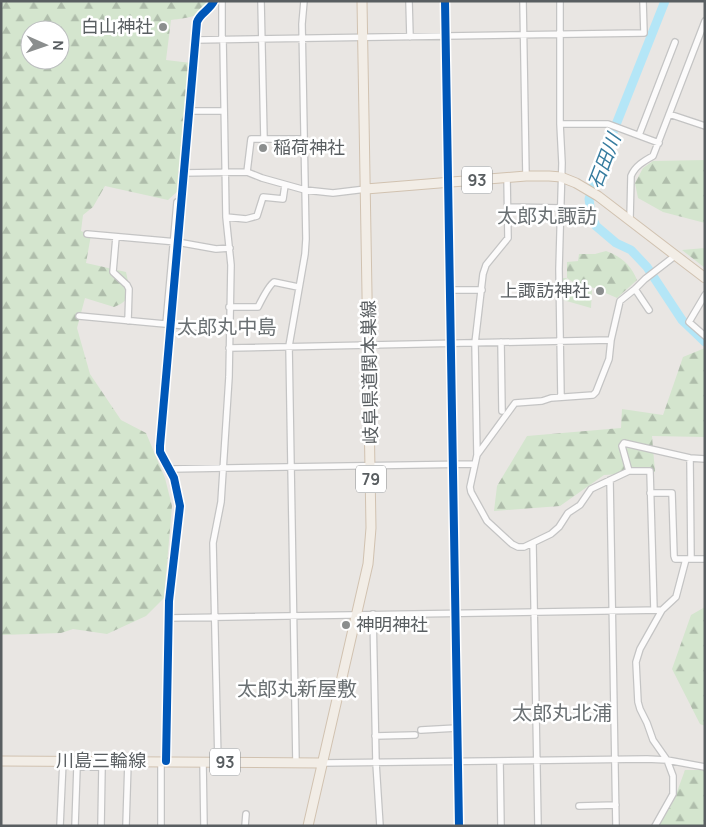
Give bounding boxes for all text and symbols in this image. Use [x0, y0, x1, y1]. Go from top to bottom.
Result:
place label: 白山神社 [81, 14, 153, 38]
north arrow [20, 20, 70, 70]
marker: 白山神社 [157, 21, 169, 33]
text: N [49, 40, 68, 51]
water label: 石田川 [582, 128, 627, 192]
place label: 稲荷神社 [273, 135, 345, 159]
marker: 稲荷神社 [257, 142, 269, 154]
road number: 93 [462, 166, 492, 194]
district label: 太郎丸諏訪 [497, 202, 597, 229]
place label: 上諏訪神社 [500, 278, 590, 302]
marker: 上諏訪神社 [594, 285, 606, 297]
street label: 岐阜県道関本巣線 [356, 300, 382, 444]
district label: 太郎丸中島 [177, 313, 277, 340]
road number: 79 [356, 466, 386, 492]
place label: 神明神社 [356, 612, 428, 636]
marker: 神明神社 [340, 619, 352, 631]
district label: 太郎丸新屋敷 [237, 675, 357, 702]
district label: 太郎丸北浦 [512, 699, 612, 726]
street label: 川島三輪線 [56, 748, 146, 772]
road number: 93 [210, 749, 240, 776]

